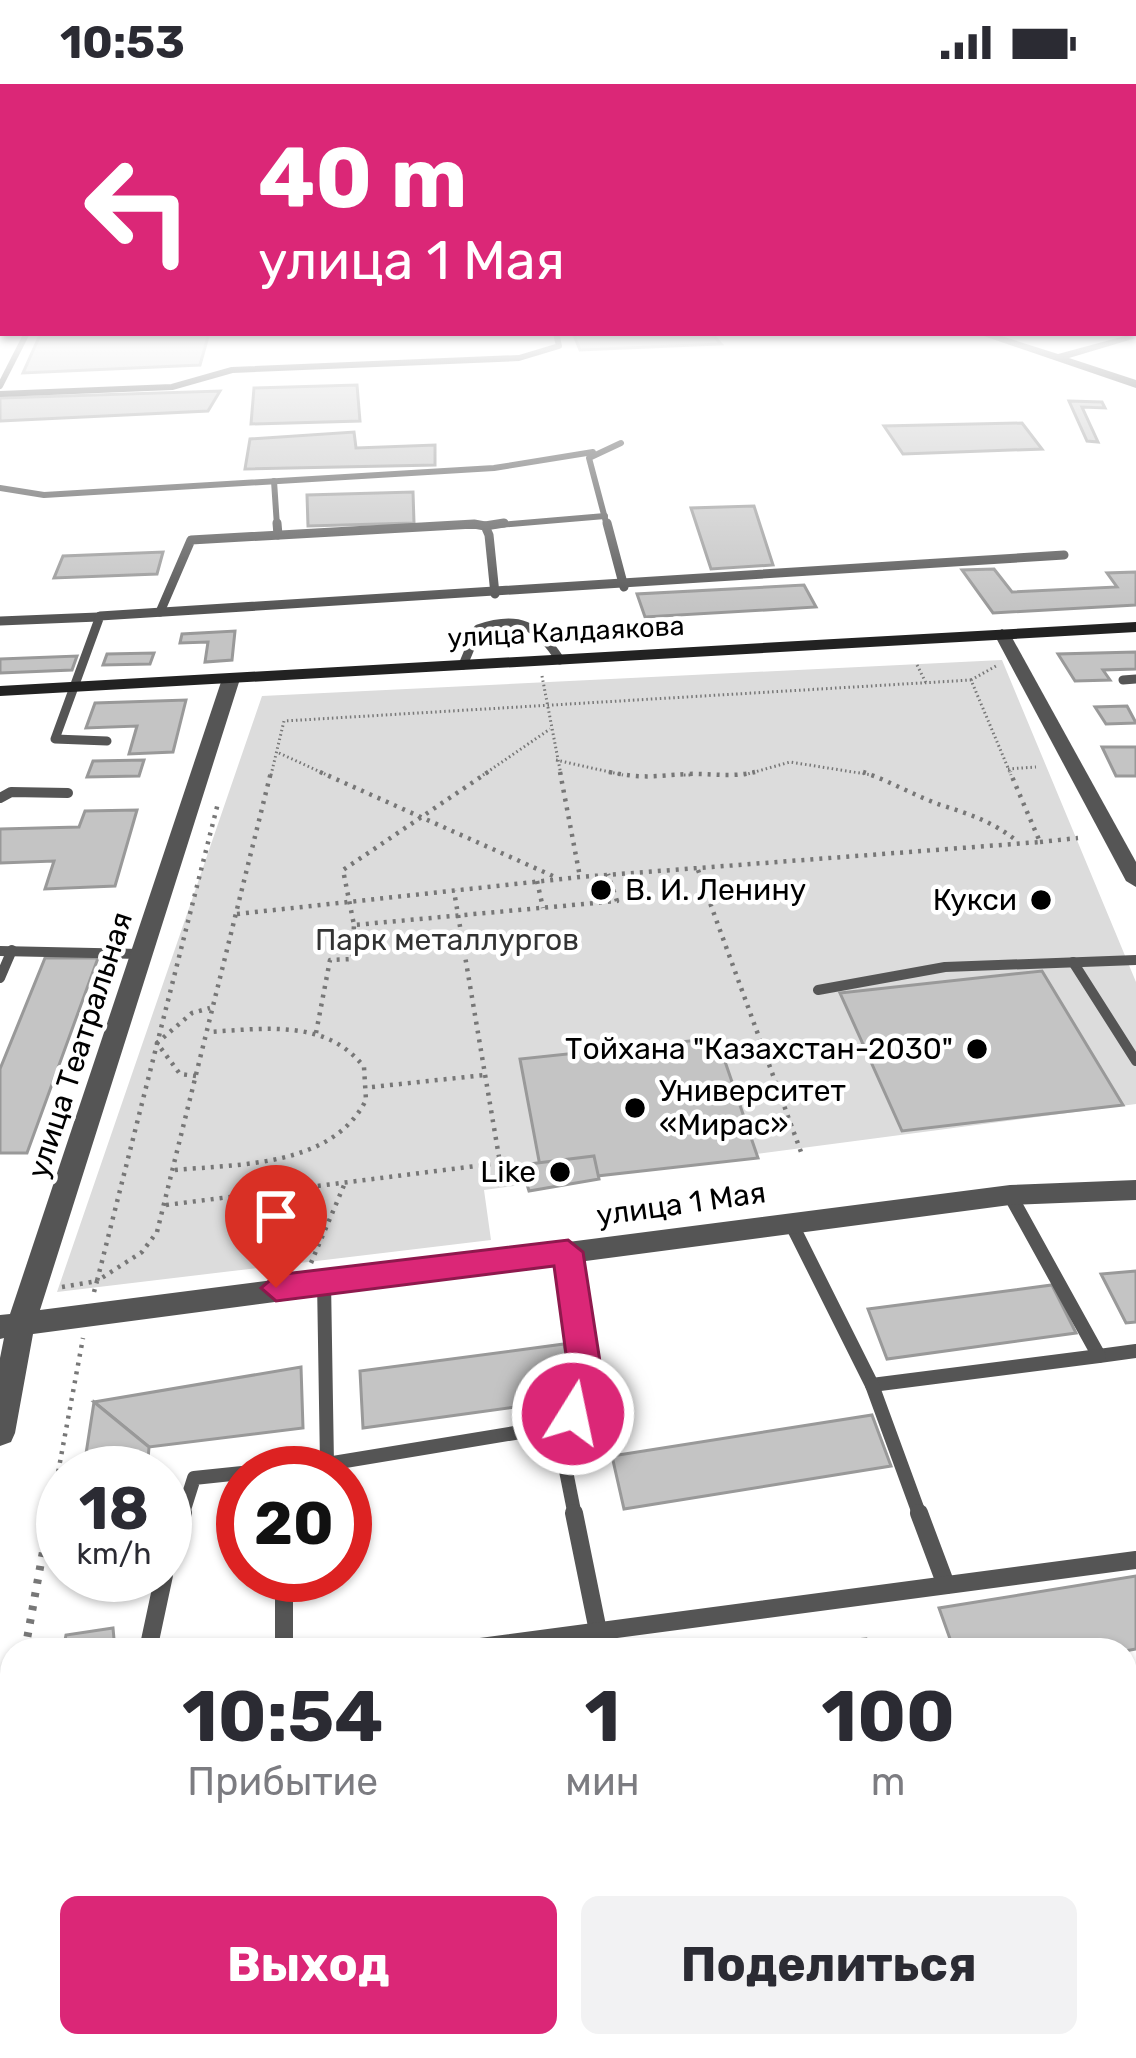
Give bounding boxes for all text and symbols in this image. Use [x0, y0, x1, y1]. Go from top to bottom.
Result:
text: 10:53 [60, 16, 185, 69]
text: 40 m [258, 128, 467, 228]
icon: left [60, 132, 216, 288]
text: улица 1 Мая [258, 229, 565, 293]
street label: улица Калдаякова [447, 610, 685, 654]
place label: В. И. Ленину [625, 872, 806, 908]
marker: В. И. Ленину [588, 877, 614, 903]
place label: Кукси [933, 882, 1017, 918]
marker: Кукси [1028, 887, 1054, 913]
street label: улица Театральная [20, 907, 140, 1183]
park label: Парк металлургов [315, 922, 579, 958]
place label: Тойхана "Казахстан-2030" [565, 1031, 953, 1067]
marker: Тойхана "Казахстан-2030" [964, 1036, 990, 1062]
place label: Университет «Мирас» [659, 1073, 846, 1143]
marker: Университет «Мирас» [622, 1095, 648, 1121]
place label: Like [480, 1154, 536, 1190]
marker: Like [547, 1159, 573, 1185]
pin [225, 1165, 327, 1288]
street label: улица 1 Мая [594, 1174, 768, 1234]
icon: arrive [243, 1183, 309, 1249]
position arrow [510, 1351, 636, 1477]
speed limit sign: 20 [216, 1446, 372, 1602]
text: 18 [79, 1473, 149, 1544]
text: km/h [77, 1536, 151, 1572]
text: 10:54 [182, 1674, 383, 1759]
text: 1 [584, 1674, 620, 1759]
text: 100 [821, 1674, 955, 1759]
text: Прибытие [187, 1759, 378, 1805]
text: мин [565, 1759, 639, 1805]
text: m [871, 1759, 906, 1805]
button: Выход [60, 1896, 557, 2034]
button: Поделиться [581, 1896, 1077, 2034]

